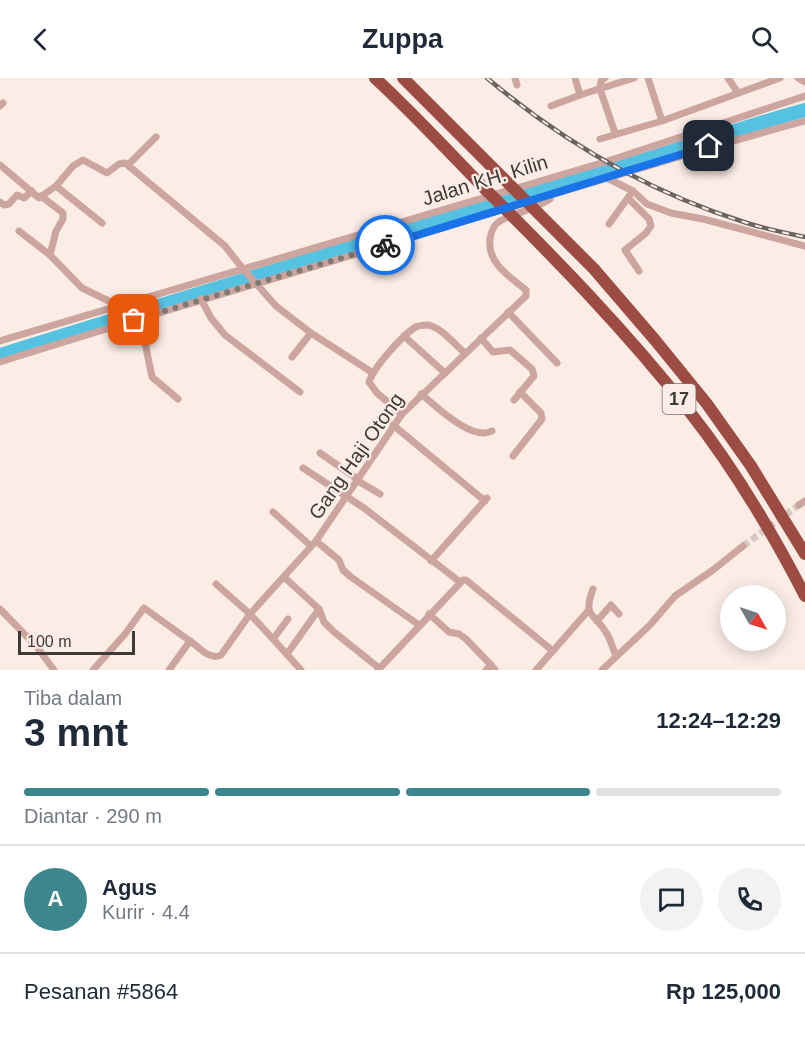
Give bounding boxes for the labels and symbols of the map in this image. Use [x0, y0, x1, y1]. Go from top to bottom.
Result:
pin [683, 120, 734, 171]
street label: Jalan KH. Kilin [420, 150, 550, 210]
courier [355, 215, 415, 275]
pin [108, 294, 159, 345]
road number: 17 [662, 384, 696, 414]
street label: Gang Haji Otong [304, 389, 408, 523]
north arrow [720, 585, 786, 651]
scale bar [18, 628, 135, 656]

